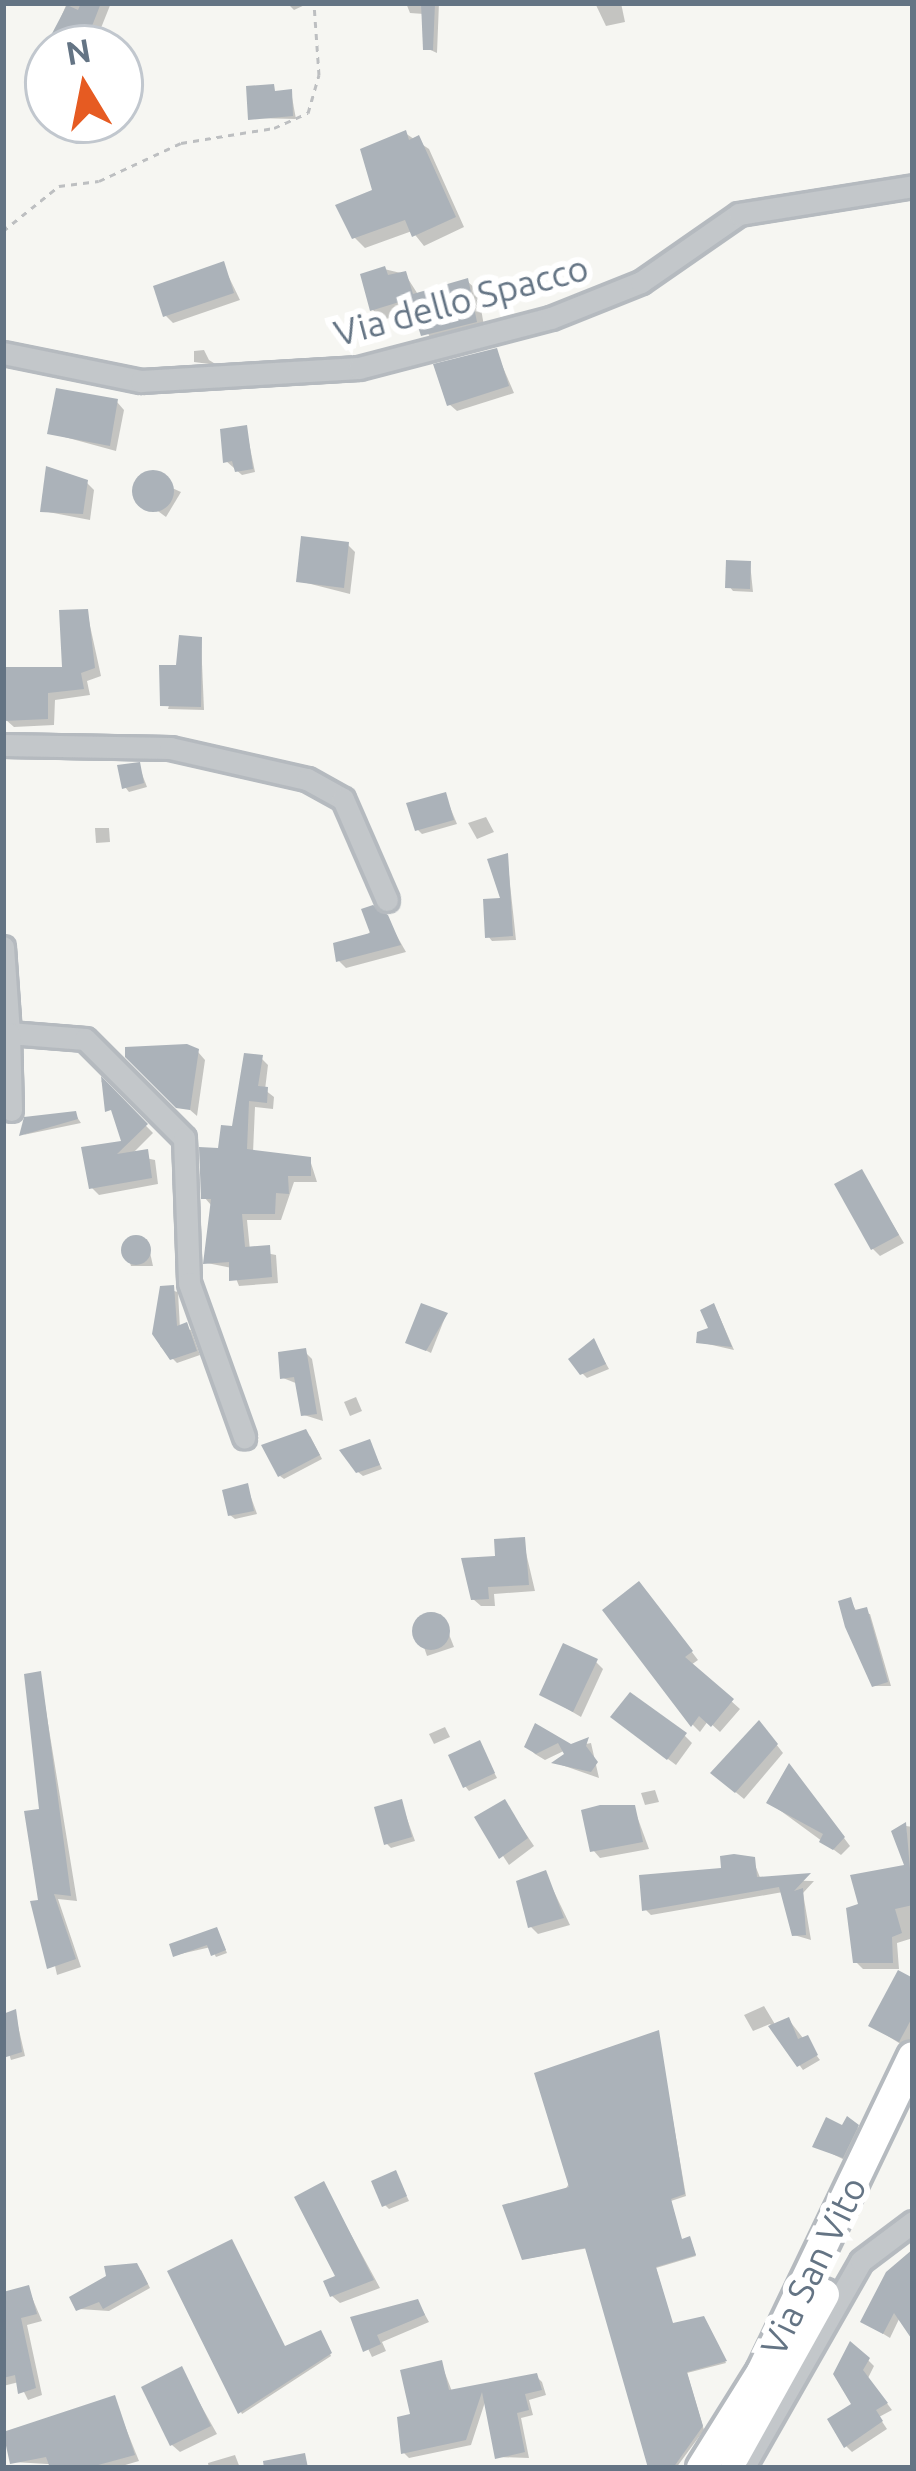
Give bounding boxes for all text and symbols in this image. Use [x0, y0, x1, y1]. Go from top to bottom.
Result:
north arrow [24, 24, 144, 144]
text: N [63, 31, 94, 71]
street label: Via dello Spacco [329, 245, 593, 355]
street label: Via San Vito [751, 2170, 875, 2362]

